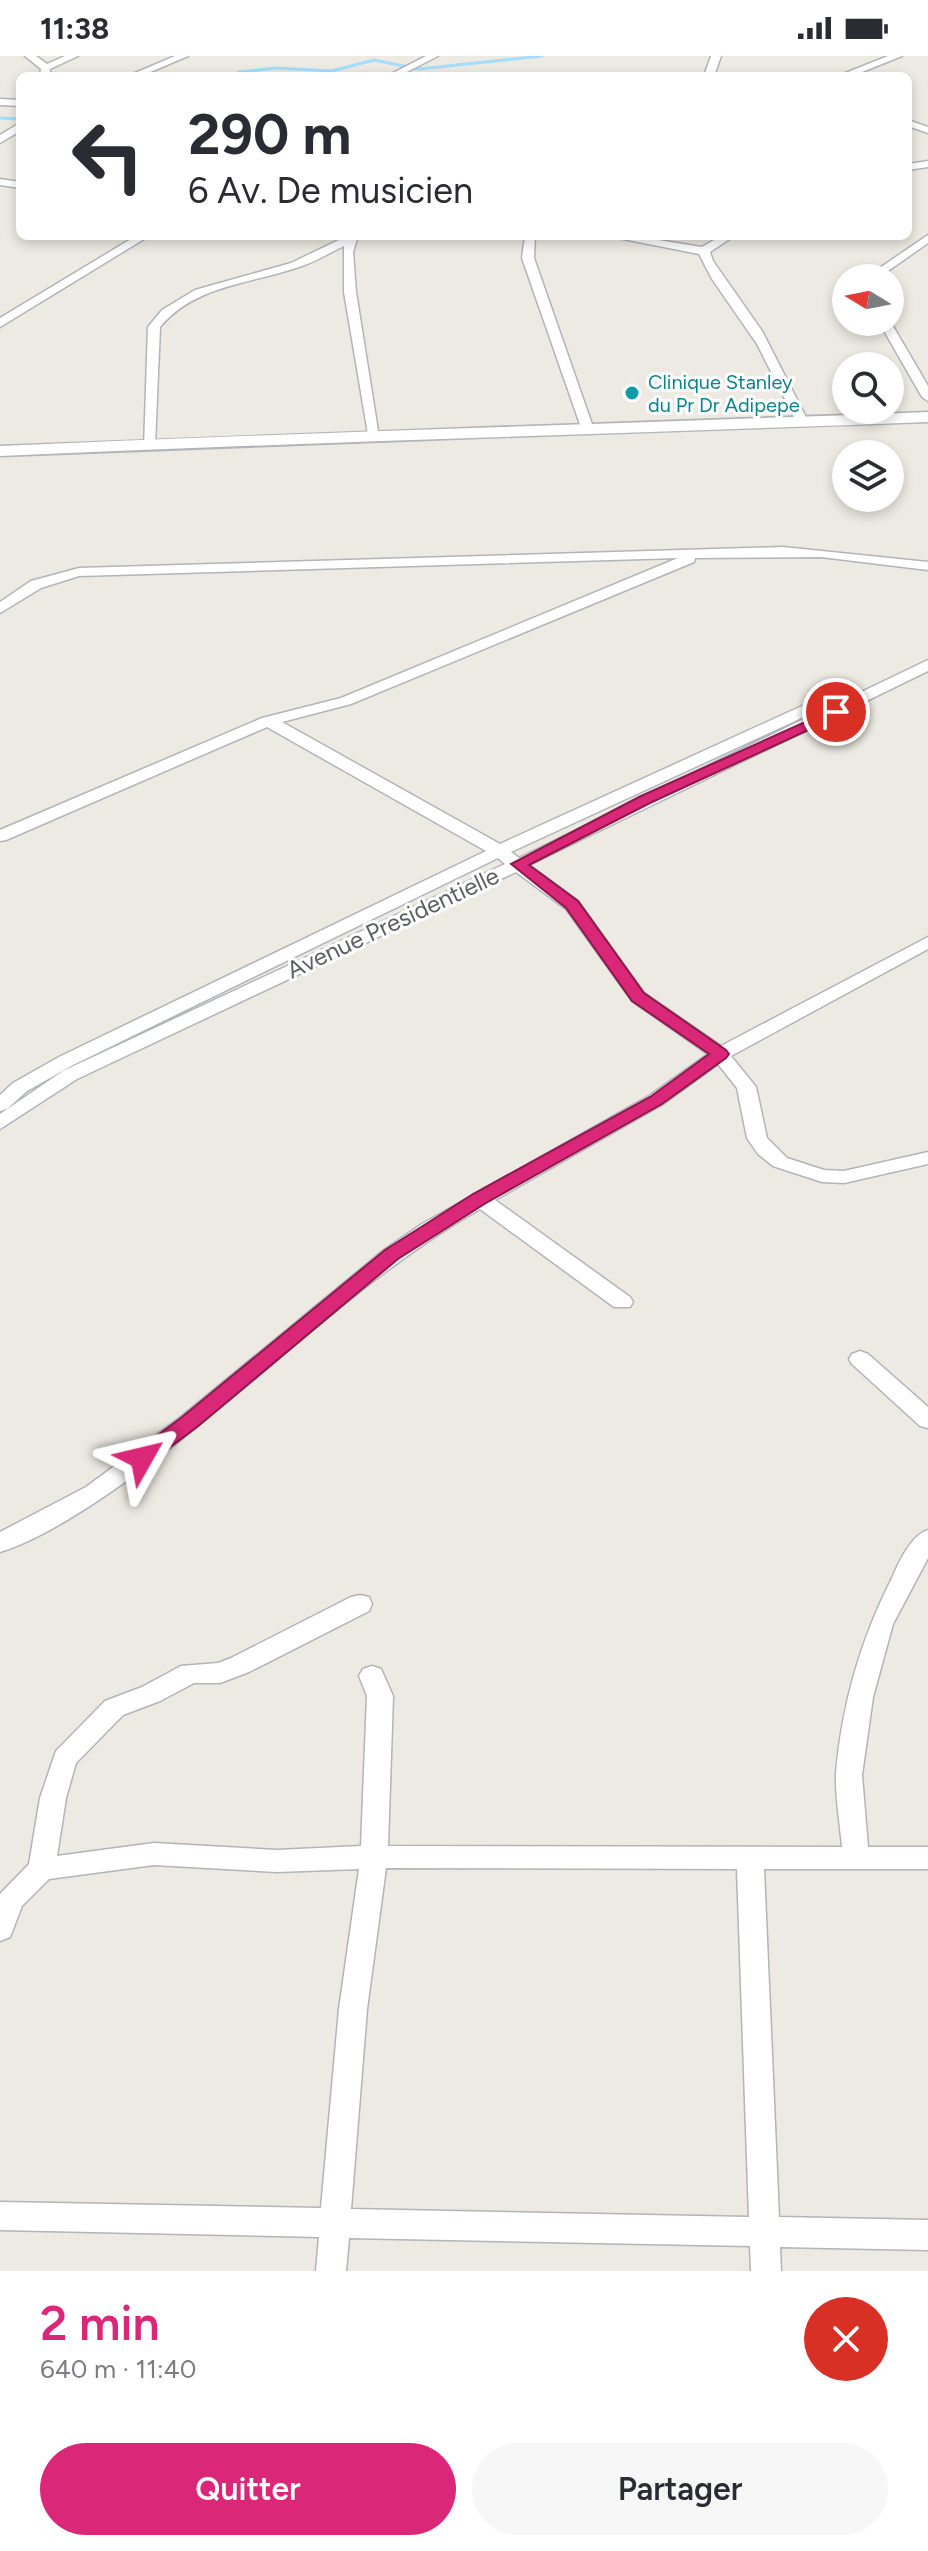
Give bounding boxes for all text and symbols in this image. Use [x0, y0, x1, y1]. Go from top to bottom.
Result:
text: 11:38 [40, 10, 109, 47]
text: 290 m [188, 101, 351, 168]
icon: left [56, 104, 160, 208]
text: 6 Av. De musicien [188, 169, 473, 212]
north arrow [832, 264, 904, 336]
map controls [832, 264, 904, 512]
button: search [832, 352, 904, 424]
place label: Clinique Stanley du Pr Dr Adipepe [648, 370, 800, 417]
marker: Clinique Stanley du Pr Dr Adipepe [623, 384, 641, 402]
button: layers [832, 440, 904, 512]
pin [802, 678, 870, 746]
icon: arrive [814, 690, 858, 734]
street label: Avenue Presidentielle [282, 861, 504, 984]
position arrow [100, 1416, 184, 1500]
text: 2 min [40, 2294, 160, 2352]
button: close [804, 2297, 888, 2381]
text: 640 m · 11:40 [40, 2353, 196, 2385]
button: Quitter [40, 2443, 456, 2535]
button: Partager [472, 2443, 888, 2535]

